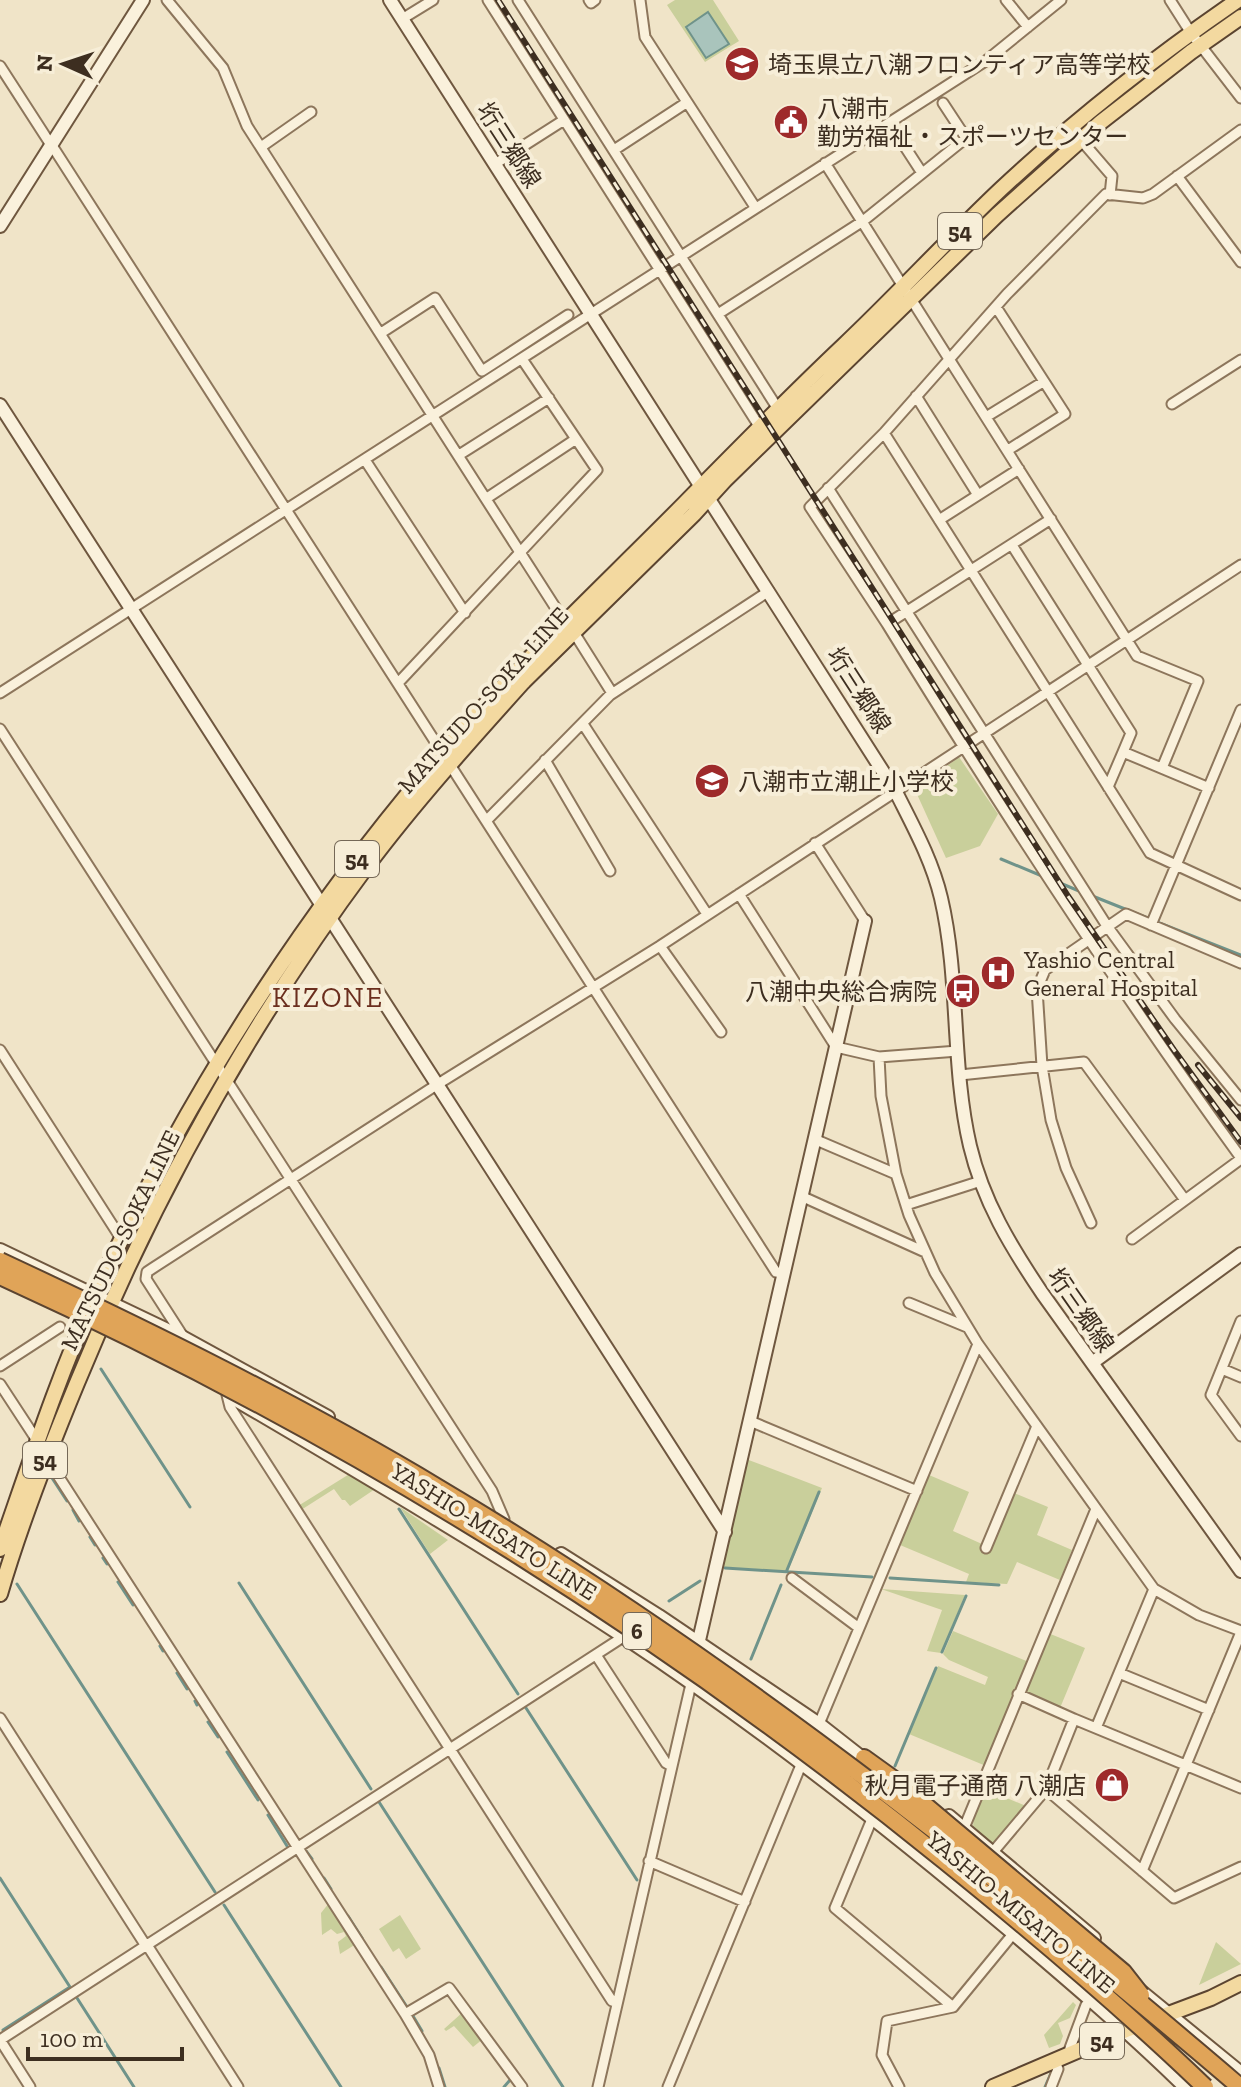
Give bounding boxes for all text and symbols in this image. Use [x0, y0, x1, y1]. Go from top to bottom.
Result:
north arrow [24, 24, 104, 104]
school or university icon: 埼玉県立八潮フロンティア高等学校 [723, 45, 761, 83]
place label: 埼玉県立八潮フロンティア高等学校 [768, 50, 1151, 79]
text: N [31, 54, 58, 72]
place label: 八潮市 勤労福祉・スポーツセンター [817, 94, 1129, 151]
street label: 垳三郷線 [471, 97, 547, 193]
public building icon: 八潮市 勤労福祉・スポーツセンター [772, 103, 810, 141]
road number: 54 [938, 213, 982, 249]
street label: MATSUDO-SOKA LINE [392, 601, 574, 799]
street label: 垳三郷線 [821, 642, 897, 738]
school or university icon: 八潮市立潮止小学校 [693, 762, 731, 800]
place label: 八潮市立潮止小学校 [738, 767, 954, 796]
road number: 54 [335, 841, 379, 877]
place label: Yashio Central General Hospital [1023, 945, 1198, 1002]
hospital icon: Yashio Central General Hospital [979, 954, 1017, 992]
bus stop icon: 八潮中央総合病院 [944, 972, 982, 1010]
place label: 八潮中央総合病院 [745, 977, 937, 1006]
district label: KIZONE [272, 981, 384, 1014]
street label: MATSUDO-SOKA LINE [54, 1125, 186, 1355]
street label: 垳三郷線 [1042, 1262, 1120, 1358]
road number: 54 [23, 1442, 67, 1478]
street label: YASHIO-MISATO LINE [385, 1455, 603, 1606]
road number: 6 [623, 1613, 651, 1649]
shop icon: 秋月電子通商 八潮店 [1093, 1766, 1131, 1804]
place label: 秋月電子通商 八潮店 [865, 1771, 1086, 1800]
street label: YASHIO-MISATO LINE [920, 1824, 1121, 2000]
scale bar [28, 2011, 182, 2061]
road number: 54 [1080, 2023, 1124, 2059]
text: 100 m [40, 2024, 103, 2053]

